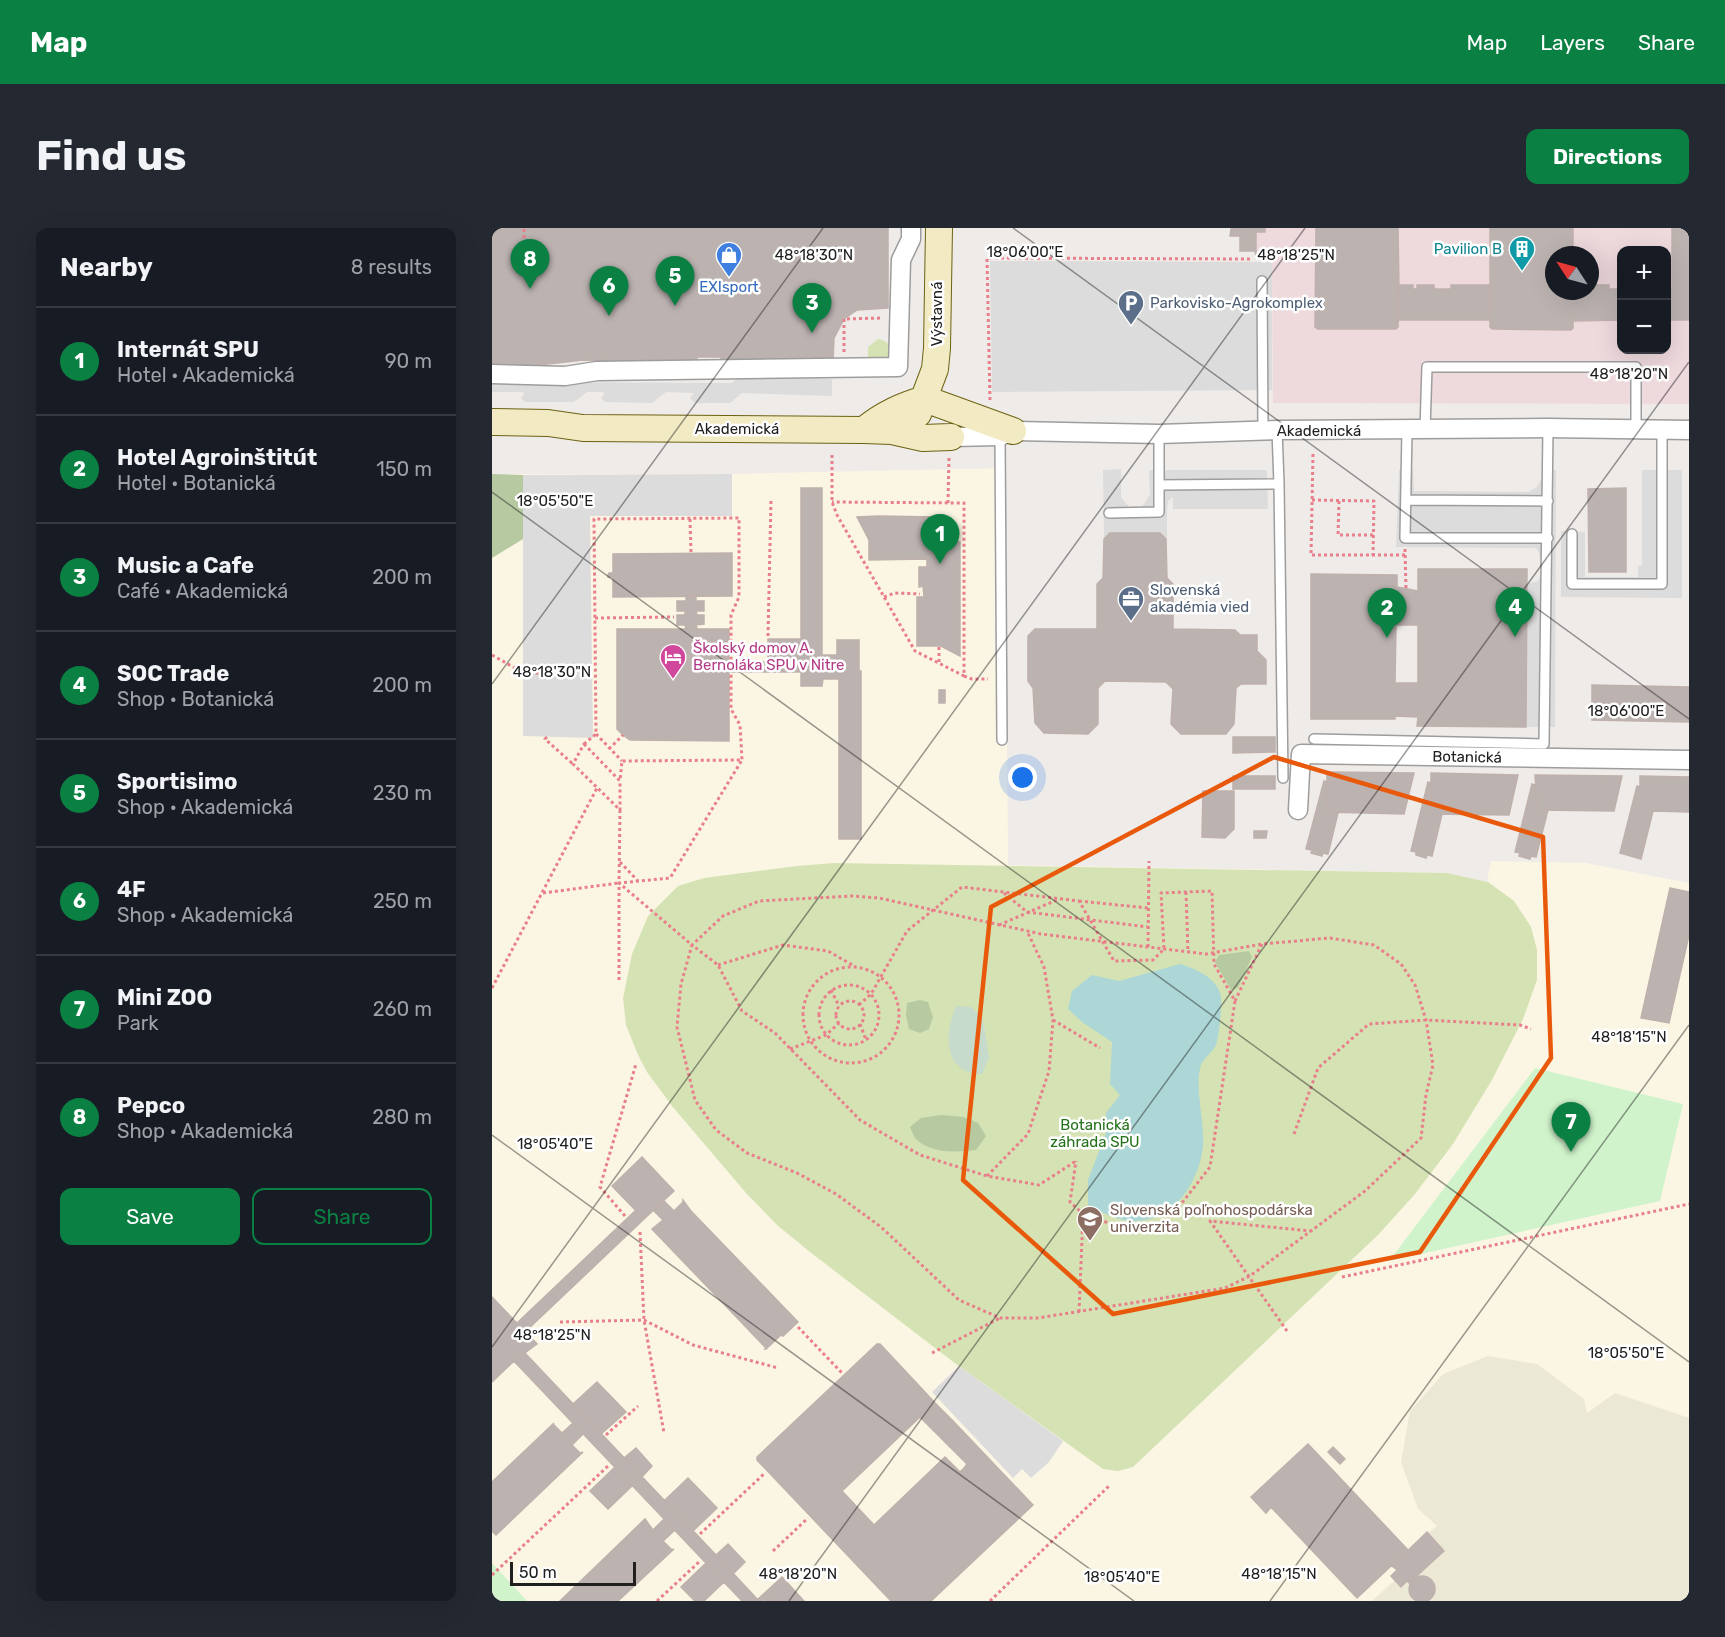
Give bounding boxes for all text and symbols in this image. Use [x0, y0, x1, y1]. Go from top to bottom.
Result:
text: Map [30, 26, 87, 59]
text: Map [1466, 30, 1507, 55]
text: Layers [1540, 30, 1605, 55]
text: Share [1638, 30, 1695, 55]
button: Directions [1526, 129, 1689, 184]
text: Find us [36, 131, 187, 181]
building icon: Pavilion B [1507, 234, 1537, 272]
pin: 8 [510, 239, 549, 289]
shop icon: EXIsport [714, 240, 744, 278]
place label: Pavilion B [1434, 240, 1502, 258]
text: 18°06'00"E [987, 243, 1063, 261]
text: 48°18'30"N [775, 246, 853, 264]
text: 48°18'25"N [1257, 246, 1335, 264]
north arrow [1545, 246, 1599, 300]
map controls [1617, 246, 1671, 354]
button: + [1617, 246, 1671, 300]
text: Nearby [60, 252, 153, 283]
text: 8 results [351, 255, 432, 279]
pin: 5 [656, 256, 694, 306]
pin: 6 [590, 266, 628, 316]
place label: EXIsport [699, 278, 759, 296]
street label: Výstavná [928, 282, 946, 346]
pin: 3 [792, 284, 832, 333]
parking icon: Parkovisko-Agrokomplex [1116, 288, 1146, 326]
place label: Parkovisko-Agrokomplex [1150, 294, 1323, 312]
button: − [1617, 300, 1671, 354]
text: Internát SPU [117, 336, 259, 363]
text: 1 [75, 349, 84, 373]
text: 90 m [385, 349, 432, 373]
text: Hotel · Akademická [117, 363, 295, 387]
text: 48°18'20"N [1590, 365, 1668, 383]
street label: Akademická [695, 420, 779, 438]
street label: Akademická [1277, 422, 1361, 440]
text: Hotel Agroinštitút [117, 444, 317, 471]
text: 2 [73, 457, 86, 481]
text: 150 m [376, 457, 432, 481]
text: Hotel · Botanická [117, 471, 276, 495]
text: 18°05'50"E [517, 492, 593, 510]
pin: 1 [920, 514, 960, 564]
text: Music a Cafe [117, 552, 254, 579]
text: 3 [73, 565, 86, 589]
text: 200 m [372, 565, 432, 589]
text: Café · Akademická [117, 579, 288, 603]
place label: Slovenská akadémia vied [1150, 581, 1249, 616]
office icon: Slovenská akadémia vied [1116, 584, 1146, 622]
pin: 2 [1368, 588, 1406, 638]
pin: 4 [1496, 588, 1534, 637]
place label: Školský domov A. Bernoláka SPU v Nitre [693, 639, 845, 674]
hotel icon: Školský domov A. Bernoláka SPU v Nitre [658, 642, 688, 680]
text: SOC Trade [117, 660, 229, 687]
text: 48°18'30"N [513, 663, 591, 681]
text: 4 [73, 673, 86, 697]
text: 200 m [372, 673, 432, 697]
text: Shop · Botanická [117, 687, 274, 711]
text: 18°06'00"E [1588, 702, 1664, 720]
street label: Botanická [1432, 747, 1502, 767]
your location [1008, 763, 1037, 792]
text: Sportisimo [117, 768, 238, 795]
text: 5 [73, 781, 86, 805]
text: 230 m [373, 781, 432, 805]
text: Shop · Akademická [117, 795, 293, 819]
text: 4F [117, 876, 146, 903]
text: 6 [73, 889, 86, 913]
text: 250 m [373, 889, 432, 913]
text: Shop · Akademická [117, 903, 293, 927]
text: Mini ZOO [117, 984, 212, 1011]
text: 7 [74, 997, 85, 1021]
text: 260 m [373, 997, 432, 1021]
text: Park [117, 1011, 159, 1035]
text: 48°18'15"N [1591, 1028, 1667, 1046]
text: Pepco [117, 1092, 185, 1119]
pin: 7 [1552, 1102, 1590, 1152]
text: 8 [73, 1105, 86, 1129]
text: 280 m [372, 1105, 432, 1129]
park label: Botanická záhrada SPU [1050, 1116, 1140, 1151]
text: Shop · Akademická [117, 1119, 293, 1143]
text: 18°05'40"E [517, 1135, 593, 1153]
button: Save [60, 1188, 240, 1245]
button: Share [252, 1188, 432, 1245]
place label: Slovenská poľnohospodárska univerzita [1110, 1201, 1313, 1236]
school or university icon: Slovenská poľnohospodárska univerzita [1075, 1204, 1105, 1242]
text: 48°18'25"N [513, 1326, 591, 1344]
text: 18°05'50"E [1588, 1344, 1664, 1362]
scale bar [510, 1559, 636, 1586]
text: 50 m [519, 1563, 557, 1582]
text: 48°18'20"N [759, 1565, 837, 1583]
text: 48°18'15"N [1241, 1565, 1317, 1583]
text: 18°05'40"E [1084, 1568, 1160, 1586]

